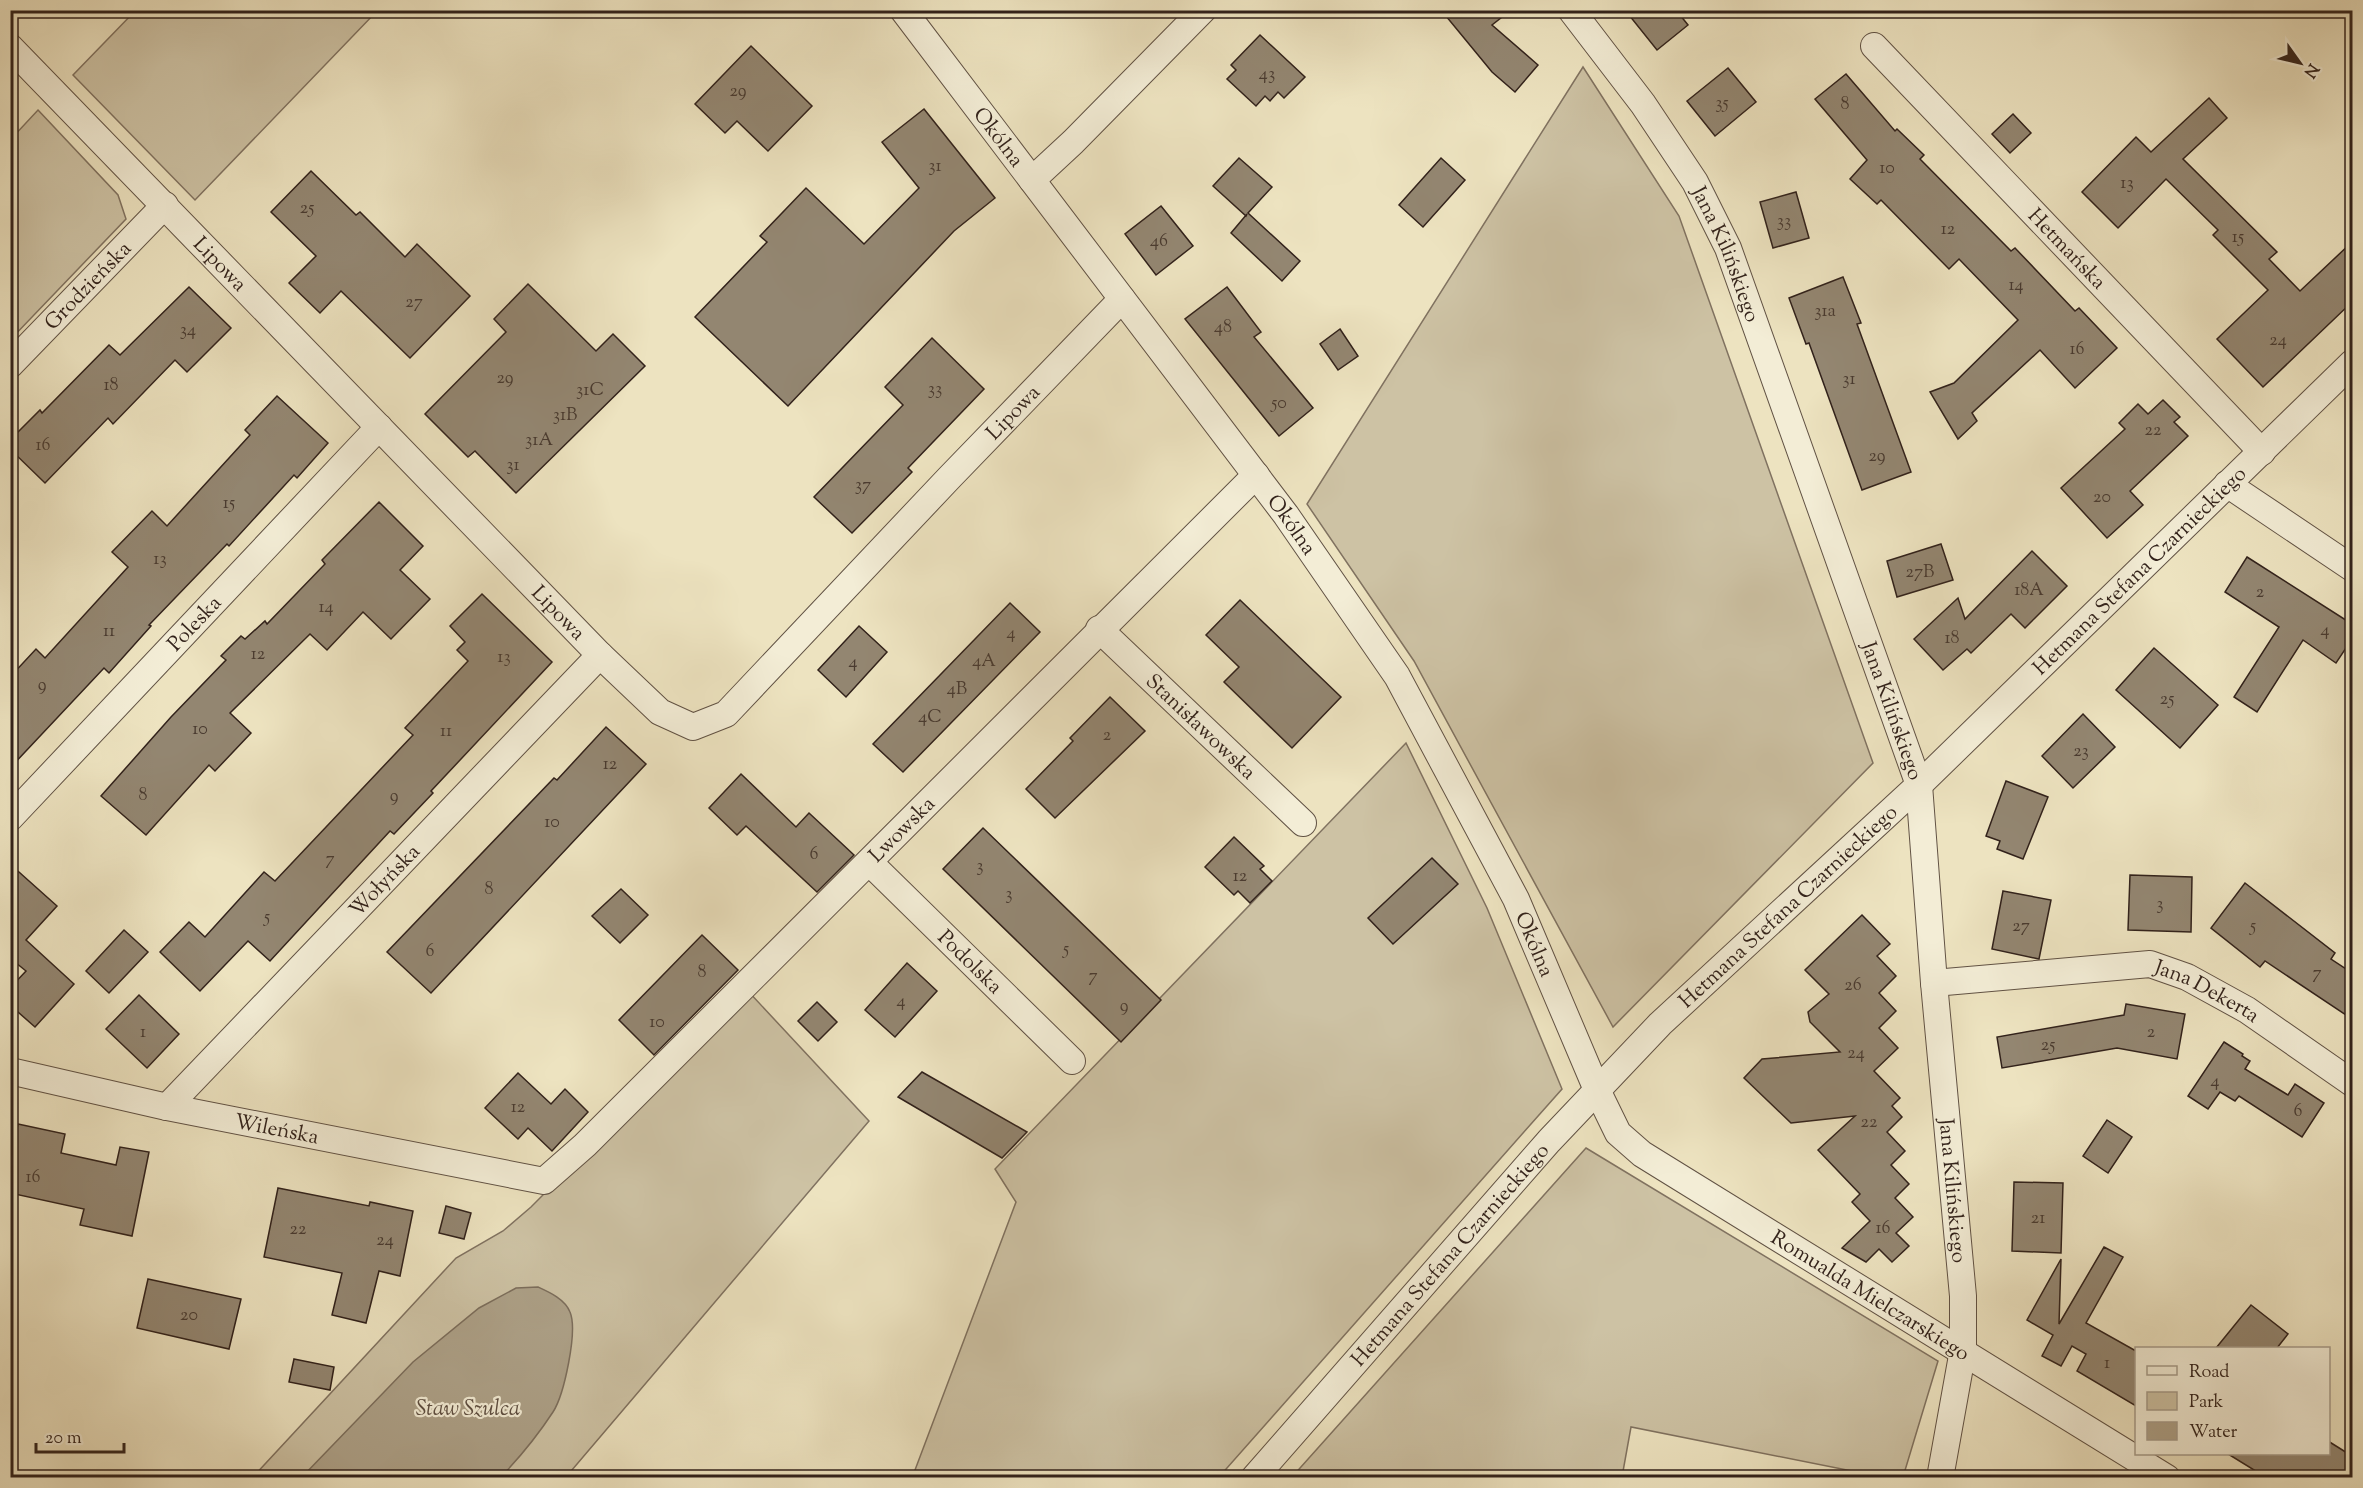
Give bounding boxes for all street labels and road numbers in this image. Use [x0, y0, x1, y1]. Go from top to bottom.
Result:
street label: Okólna [965, 102, 1030, 174]
street label: Jana Kilińskiego [1682, 181, 1766, 327]
street label: Hetmańska [2020, 202, 2112, 297]
street label: Lipowa [185, 231, 253, 300]
street label: Grodzieńska [38, 235, 139, 338]
street label: Lipowa [980, 379, 1048, 448]
street label: Hetmana Stefana Czarnieckiego [2027, 461, 2254, 683]
street label: Okólna [1259, 489, 1323, 562]
street label: Lipowa [523, 580, 591, 648]
street label: Poleska [161, 590, 230, 659]
street label: Jana Kilińskiego [1852, 637, 1929, 785]
street label: Stanisławowska [1138, 668, 1262, 788]
street label: Lwowska [863, 790, 943, 870]
street label: Hetmana Stefana Czarnieckiego [1673, 799, 1905, 1016]
street label: Wołyńska [343, 838, 428, 925]
street label: Okólna [1506, 907, 1561, 982]
street label: Podolska [930, 924, 1009, 1002]
street label: Jana Dekerta [2149, 953, 2265, 1031]
street label: Wileńska [232, 1108, 322, 1154]
street label: Jana Kilińskiego [1930, 1116, 1973, 1264]
street label: Hetmana Stefana Czarnieckiego [1345, 1138, 1557, 1374]
street label: Romualda Mielczarskiego [1764, 1224, 1975, 1370]

